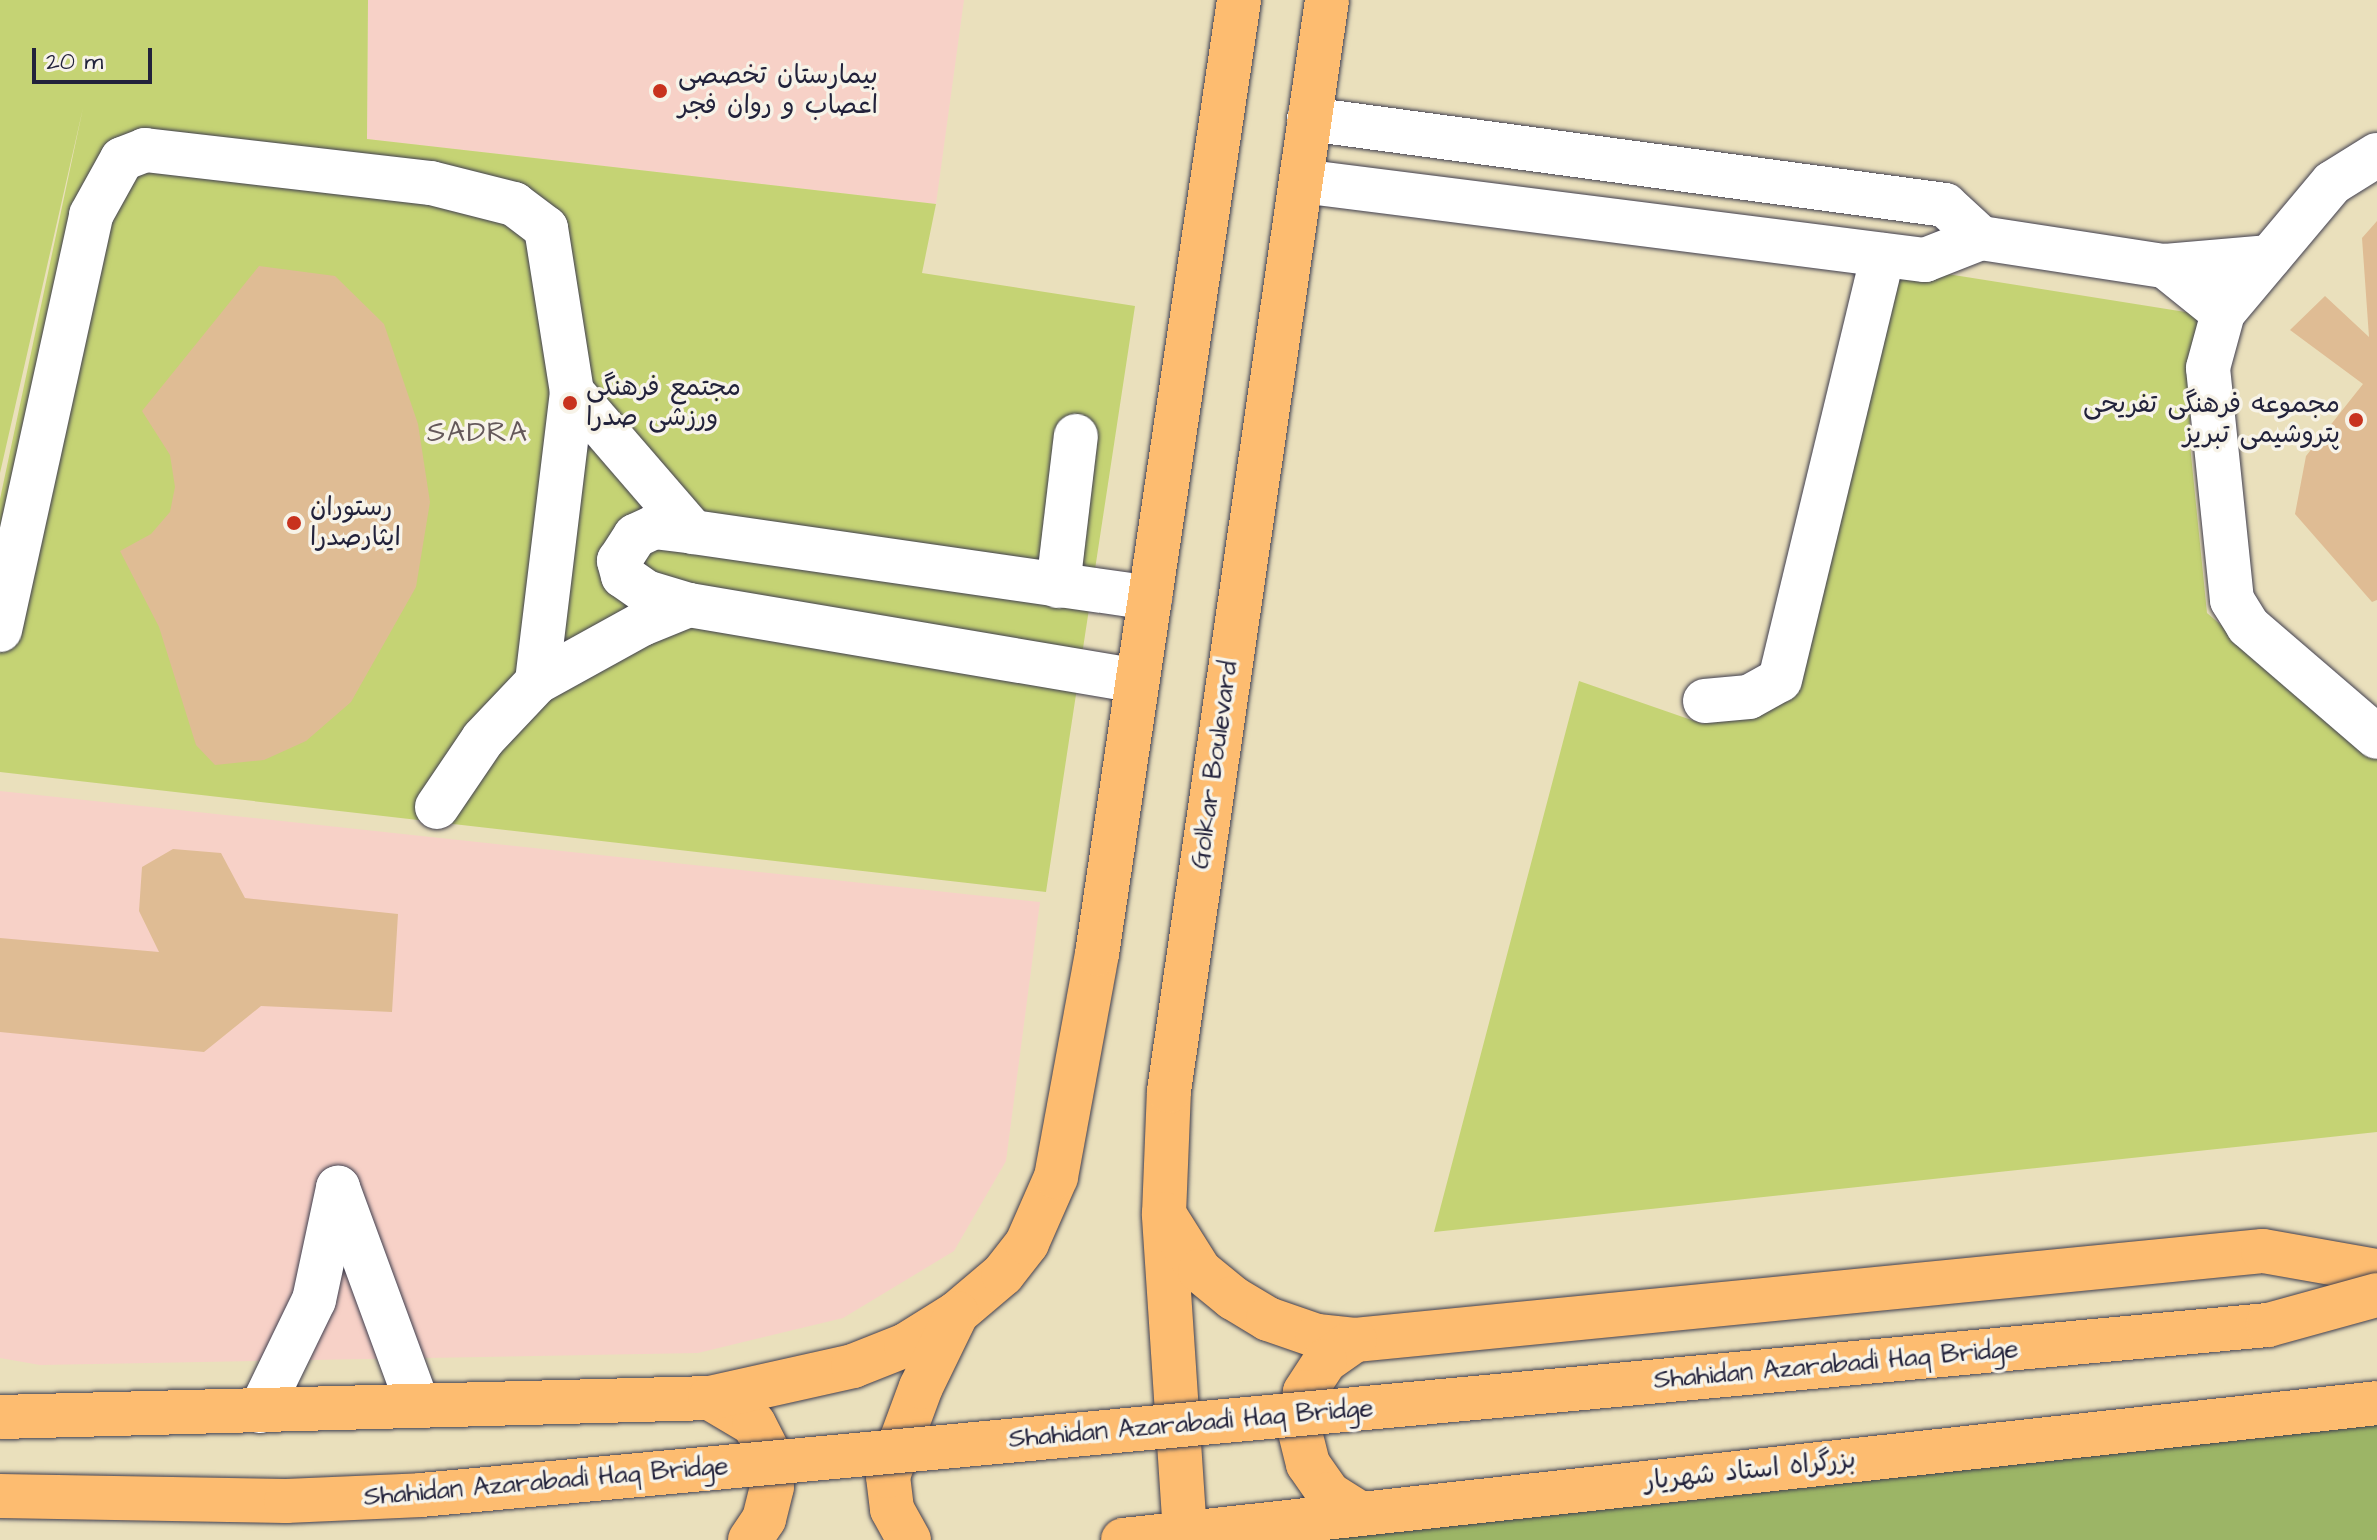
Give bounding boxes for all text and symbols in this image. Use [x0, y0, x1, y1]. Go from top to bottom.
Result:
scale bar [36, 32, 156, 82]
text: 20 m [46, 45, 103, 79]
place label: بیمارستان تخصصی اعصاب و روان فجر [678, 60, 878, 122]
marker: بیمارستان تخصصی اعصاب و روان فجر [649, 80, 671, 102]
place label: مجتمع فرهنگی ورزشی صدرا [586, 372, 741, 434]
place label: مجموعه فرهنگی تفریحی پتروشیمی تبریز [2083, 389, 2340, 450]
marker: مجتمع فرهنگی ورزشی صدرا [561, 394, 579, 412]
marker: مجموعه فرهنگی تفریحی پتروشیمی تبریز [2347, 411, 2365, 429]
district label: SADRA [427, 416, 529, 450]
place label: رستوران ایثارصدرا [310, 492, 401, 554]
marker: رستوران ایثارصدرا [285, 514, 303, 532]
street label: Golkar Boulevard [1185, 659, 1245, 871]
street label: Shahidan Azarabadi Haq Bridge [1652, 1334, 2020, 1396]
street label: Shahidan Azarabadi Haq Bridge [1007, 1393, 1375, 1455]
street label: بزرگراه استاد شهریار [1643, 1444, 1857, 1498]
street label: Shahidan Azarabadi Haq Bridge [362, 1451, 730, 1513]

